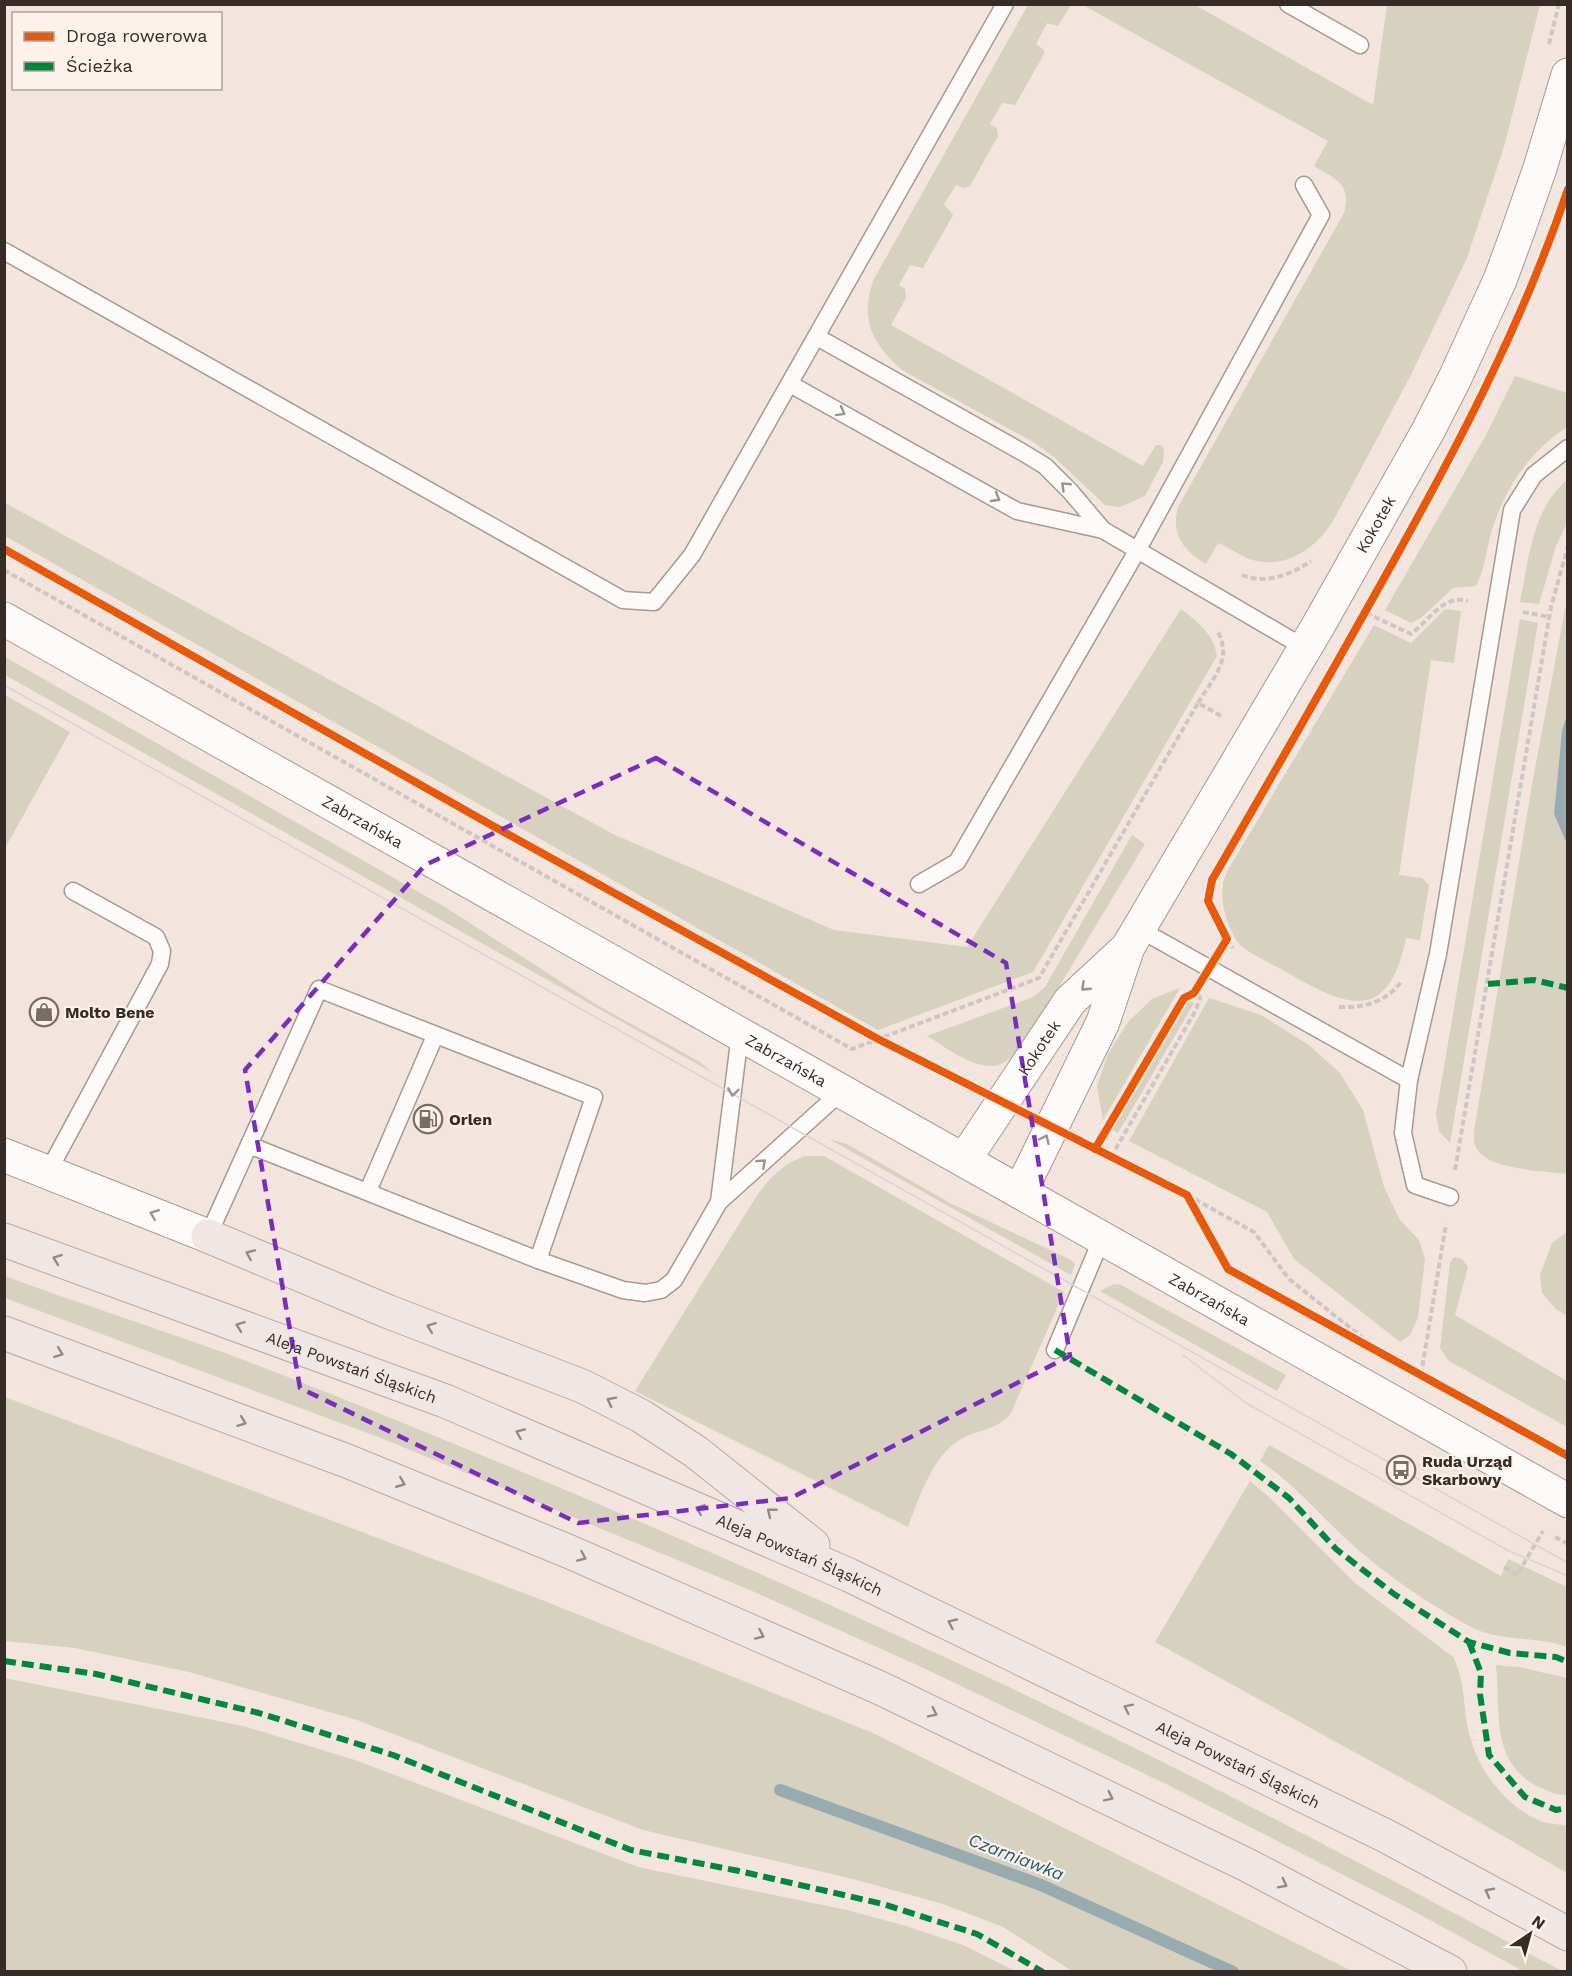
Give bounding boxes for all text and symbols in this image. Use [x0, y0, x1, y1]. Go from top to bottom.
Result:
legend [12, 12, 222, 90]
text: Droga rowerowa [66, 25, 208, 46]
text: Ścieżka [66, 55, 133, 76]
one-way arrow [835, 405, 845, 416]
one-way arrow [1061, 482, 1072, 493]
one-way arrow [990, 491, 1000, 502]
street label: Kokotek [1352, 493, 1399, 557]
street label: Zabrzańska [319, 792, 406, 852]
one-way arrow [1082, 980, 1092, 991]
shop icon: Molto Bene [28, 996, 60, 1028]
place label: Molto Bene [65, 1003, 155, 1022]
street label: Kokotek [1014, 1017, 1065, 1079]
street label: Zabrzańska [742, 1030, 830, 1091]
one-way arrow [727, 1087, 740, 1097]
fuel station icon: Orlen [412, 1103, 444, 1135]
place label: Orlen [449, 1110, 492, 1129]
one-way arrow [1037, 1134, 1049, 1145]
one-way arrow [756, 1159, 766, 1170]
one-way arrow [149, 1209, 159, 1222]
one-way arrow [245, 1249, 256, 1261]
one-way arrow [52, 1253, 63, 1266]
street label: Zabrzańska [1166, 1269, 1253, 1330]
one-way arrow [235, 1321, 246, 1333]
one-way arrow [426, 1322, 436, 1335]
street label: Aleja Powstań Śląskich [264, 1328, 439, 1407]
one-way arrow [53, 1346, 64, 1359]
one-way arrow [607, 1397, 617, 1408]
one-way arrow [236, 1414, 247, 1427]
one-way arrow [515, 1429, 526, 1441]
place label: Ruda Urząd Skarbowy [1422, 1452, 1512, 1489]
bus stop icon: Ruda Urząd Skarbowy [1385, 1454, 1417, 1486]
one-way arrow [395, 1476, 406, 1488]
one-way arrow [695, 1504, 706, 1516]
one-way arrow [767, 1508, 778, 1519]
street label: Aleja Powstań Śląskich [713, 1510, 886, 1600]
one-way arrow [575, 1550, 586, 1562]
one-way arrow [948, 1619, 959, 1631]
one-way arrow [754, 1628, 765, 1640]
one-way arrow [1123, 1704, 1134, 1715]
one-way arrow [926, 1706, 937, 1718]
street label: Aleja Powstań Śląskich [1153, 1717, 1323, 1812]
one-way arrow [1102, 1790, 1113, 1802]
water label: Czarniawka [966, 1829, 1067, 1884]
one-way arrow [1277, 1877, 1288, 1888]
one-way arrow [1485, 1888, 1495, 1899]
north arrow [1500, 1904, 1560, 1964]
text: N [1528, 1911, 1549, 1933]

